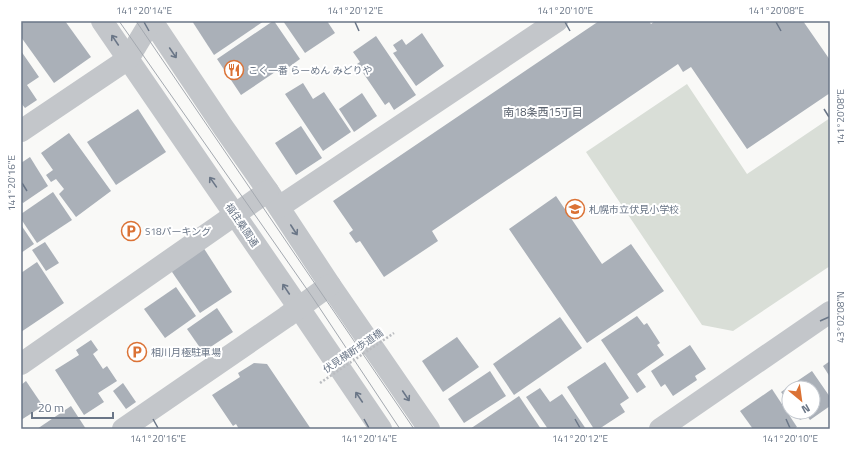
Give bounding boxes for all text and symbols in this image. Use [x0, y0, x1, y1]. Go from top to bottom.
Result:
text: 141°20'14"E [116, 3, 173, 18]
text: 141°20'12"E [327, 3, 384, 18]
text: 141°20'10"E [537, 3, 594, 18]
text: 141°20'08"E [748, 3, 805, 18]
one-way arrow [111, 35, 119, 46]
one-way arrow [169, 48, 178, 59]
restaurant icon: こく一番 らーめん みどりや [223, 59, 245, 81]
place label: こく一番 らーめん みどりや [248, 63, 372, 78]
text: 141°20'08"E [833, 88, 848, 145]
district label: 南18条西15丁目 [503, 104, 583, 120]
text: 141°20'16"E [4, 154, 19, 211]
one-way arrow [209, 177, 217, 188]
school or university icon: 札幌市立伏見小学校 [564, 198, 586, 220]
street label: 福住桑園通 [222, 200, 262, 250]
place label: 札幌市立伏見小学校 [589, 202, 679, 217]
parking icon: S18パーキング [120, 220, 142, 242]
place label: S18パーキング [145, 224, 211, 239]
one-way arrow [290, 224, 298, 235]
one-way arrow [282, 284, 290, 295]
text: 43°02'08"N [833, 291, 848, 343]
street label: 伏見横断歩道橋 [320, 325, 386, 377]
parking icon: 相川月極駐車場 [126, 341, 148, 363]
place label: 相川月極駐車場 [151, 345, 221, 360]
north arrow [781, 380, 821, 420]
one-way arrow [402, 390, 410, 401]
one-way arrow [355, 391, 363, 402]
scale bar [32, 394, 113, 420]
text: 20 m [38, 398, 64, 417]
text: N [799, 400, 813, 418]
text: 141°20'16"E [130, 431, 187, 446]
text: 141°20'14"E [341, 431, 398, 446]
text: 141°20'12"E [552, 431, 609, 446]
text: 141°20'10"E [762, 431, 819, 446]

